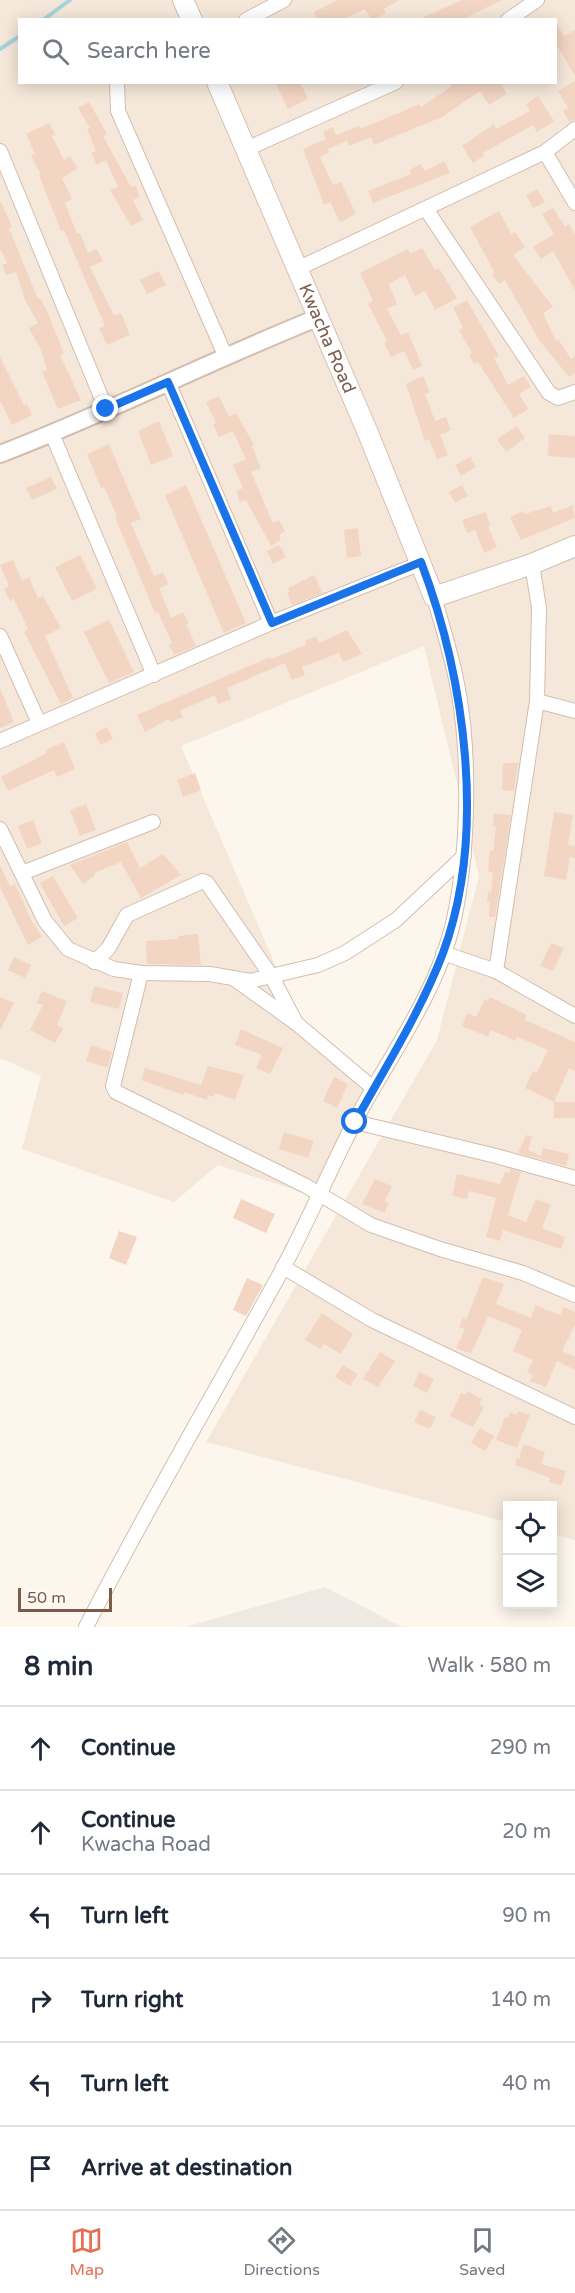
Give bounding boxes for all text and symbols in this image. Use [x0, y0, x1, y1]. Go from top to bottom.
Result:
search box [18, 18, 557, 84]
icon: search [39, 35, 72, 68]
text: Search here [87, 38, 211, 64]
street label: Kwacha Road [294, 280, 360, 396]
route end [92, 395, 118, 421]
route start [341, 1108, 367, 1134]
map controls [503, 1501, 557, 1609]
button: locate [503, 1501, 557, 1555]
button: layers [503, 1555, 557, 1609]
scale bar [18, 1585, 112, 1612]
text: 50 m [27, 1588, 66, 1608]
text: 8 min [24, 1651, 93, 1682]
text: Walk · 580 m [428, 1654, 551, 1678]
icon: ahead [24, 1732, 57, 1765]
text: Continue [81, 1735, 176, 1761]
text: 290 m [490, 1736, 551, 1760]
text: Continue [81, 1807, 176, 1833]
icon: ahead [24, 1816, 57, 1849]
text: 20 m [502, 1820, 551, 1844]
text: Kwacha Road [81, 1833, 211, 1857]
icon: left [24, 1900, 57, 1933]
text: Turn left [81, 1903, 169, 1929]
text: 90 m [502, 1904, 551, 1928]
icon: right [24, 1984, 57, 2017]
text: Turn right [81, 1987, 183, 2013]
text: 140 m [490, 1988, 551, 2012]
icon: left [24, 2068, 57, 2101]
text: Turn left [81, 2071, 169, 2097]
text: 40 m [502, 2072, 551, 2096]
icon: arrive [24, 2152, 57, 2185]
text: Arrive at destination [81, 2155, 292, 2181]
tab: Map [70, 2224, 104, 2280]
tab: Directions [243, 2224, 320, 2280]
tab: Saved [459, 2224, 505, 2280]

